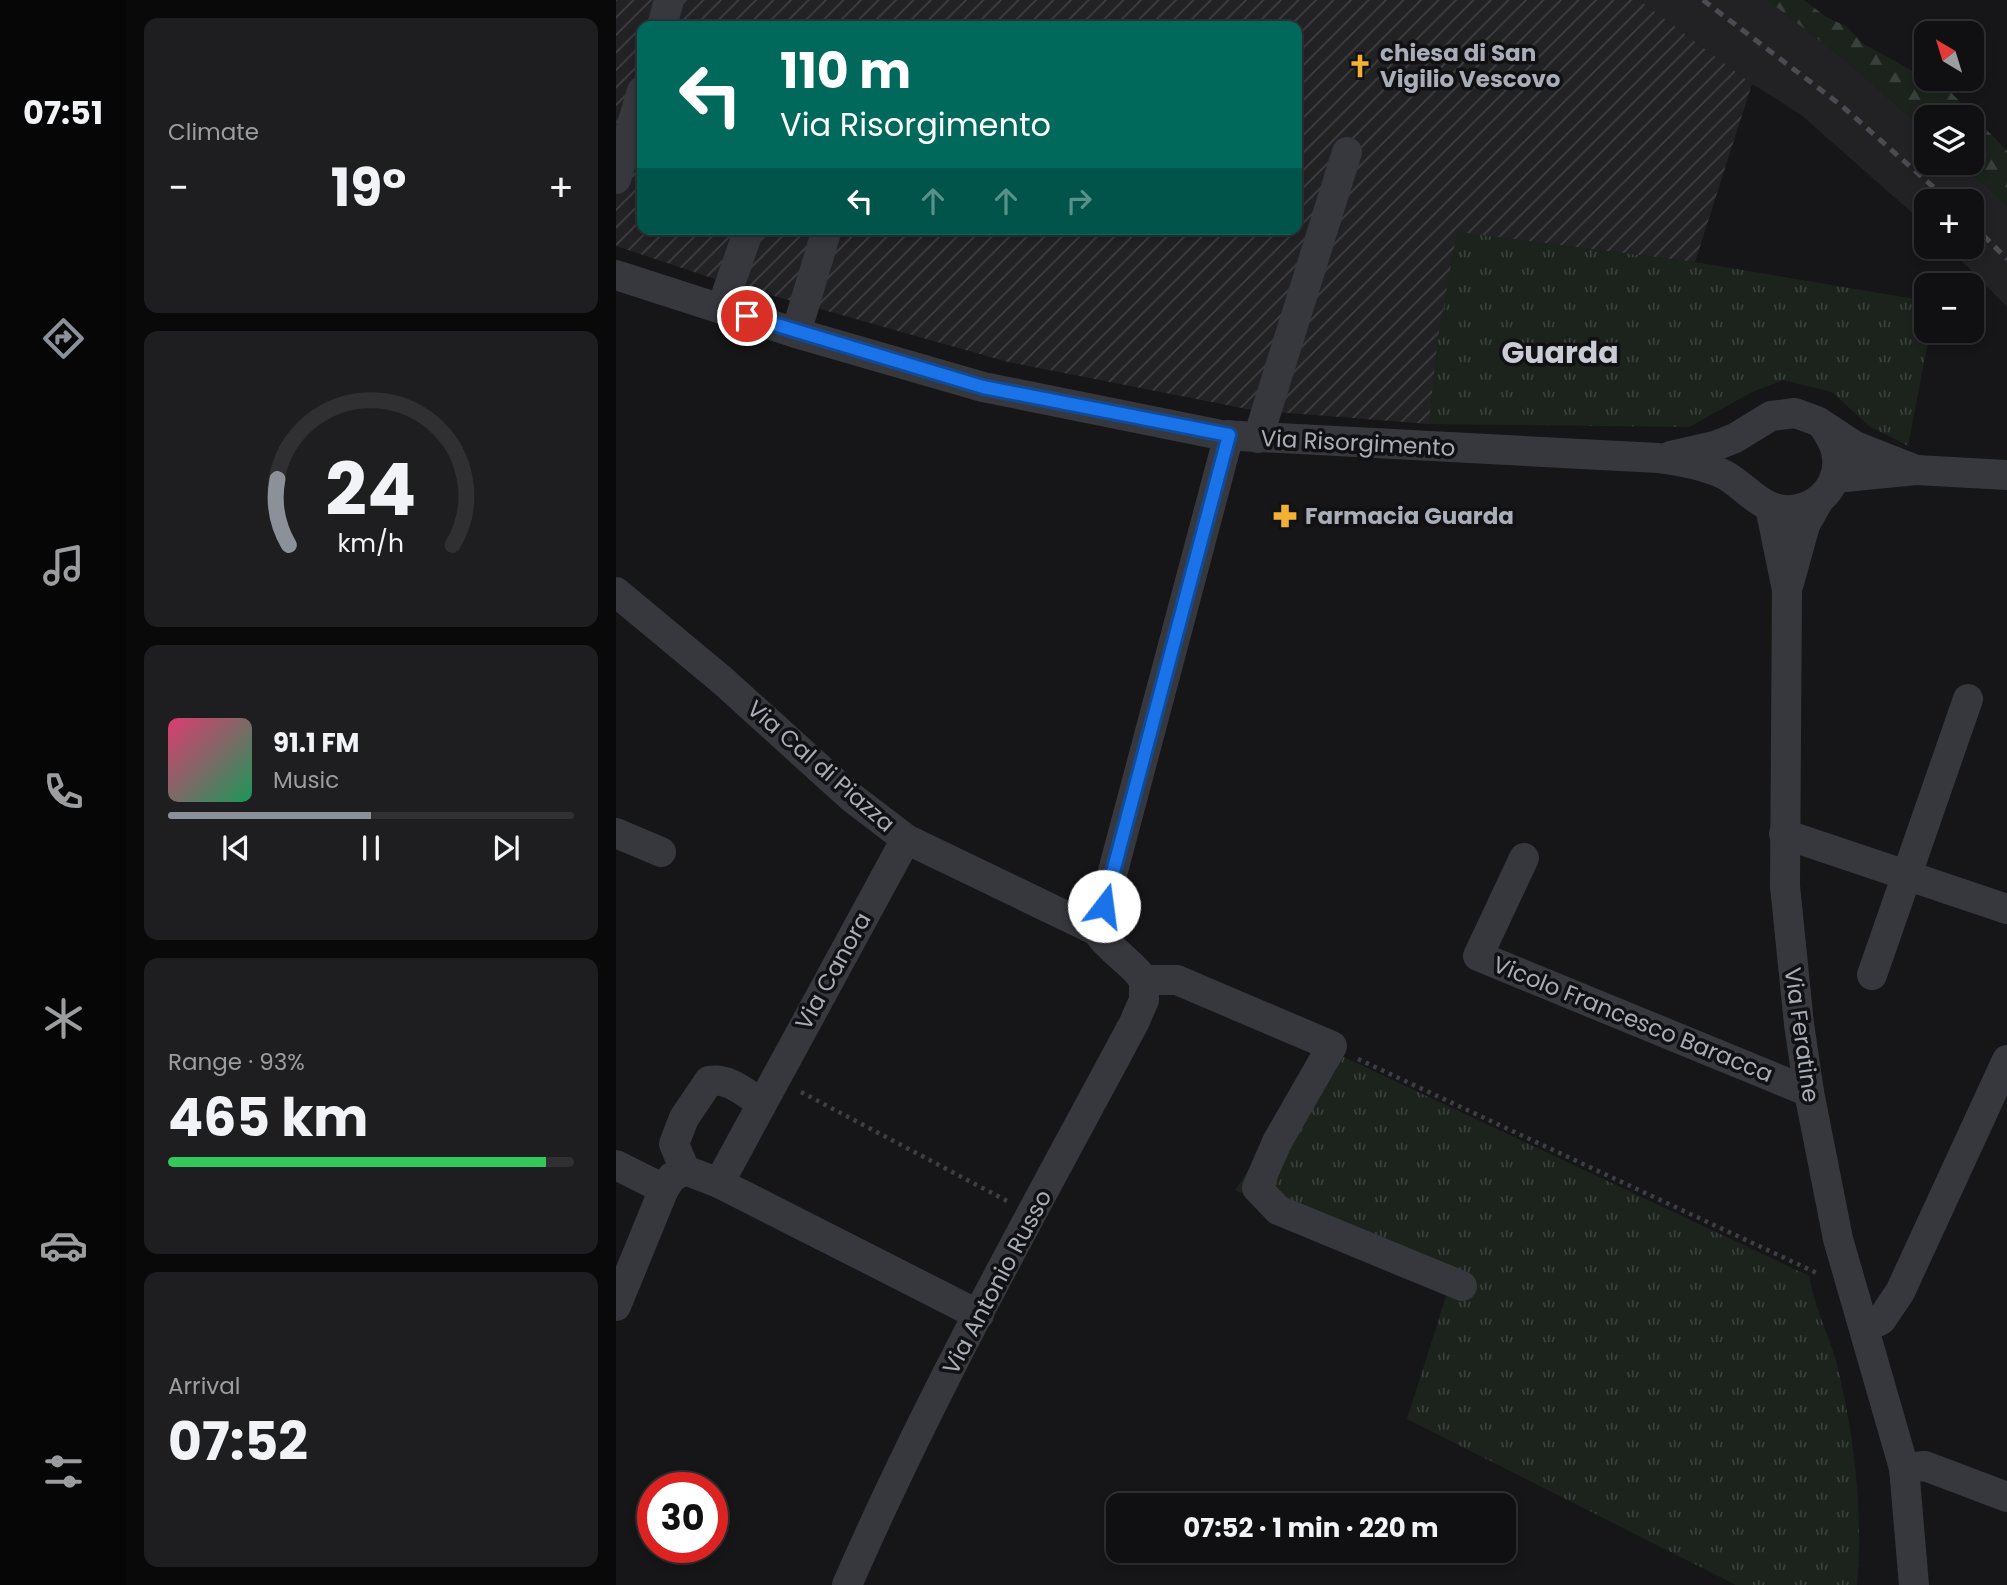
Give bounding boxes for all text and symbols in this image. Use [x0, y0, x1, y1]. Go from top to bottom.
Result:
north arrow [1914, 21, 1984, 91]
map controls [1914, 21, 1984, 343]
text: 110 m [780, 37, 911, 105]
place label: chiesa di San Vigilio Vescovo [1380, 37, 1560, 95]
icon: left [665, 49, 756, 140]
church icon: chiesa di San Vigilio Vescovo [1346, 52, 1374, 80]
text: 07:51 [23, 90, 103, 135]
text: Via Risorgimento [780, 102, 1051, 147]
button: layers [1914, 105, 1984, 175]
text: Climate [168, 116, 259, 148]
text: 19° [331, 151, 406, 224]
text: − [168, 161, 189, 214]
text: + [548, 161, 574, 214]
icon: left [841, 182, 879, 220]
icon: ahead [914, 182, 952, 220]
icon: ahead [987, 182, 1025, 220]
icon: right [1060, 182, 1098, 220]
button: + [1914, 189, 1984, 259]
button: − [1914, 273, 1984, 343]
pin [717, 286, 777, 346]
icon: arrive [728, 297, 766, 335]
icon: directions [39, 314, 88, 363]
district label: Guarda [1501, 331, 1619, 374]
street label: Via Risorgimento [1260, 422, 1456, 464]
text: 24 [326, 440, 416, 541]
place label: Farmacia Guarda [1305, 500, 1514, 532]
pharmacy icon: Farmacia Guarda [1271, 502, 1299, 530]
text: km/h [338, 526, 404, 561]
icon: music [39, 541, 88, 590]
street label: Via Cal di Piazza [740, 693, 902, 839]
text: 91.1 FM [273, 725, 359, 761]
text: Music [273, 764, 339, 796]
icon: phone [39, 767, 88, 816]
icon: previous [217, 829, 255, 867]
icon: pause [352, 829, 390, 867]
icon: next [487, 829, 525, 867]
position arrow [1067, 869, 1141, 943]
street label: Via Canora [788, 906, 878, 1036]
street label: Vicolo Francesco Baracca [1488, 948, 1778, 1090]
street label: Via Feratine [1777, 965, 1827, 1105]
icon: climate [39, 994, 88, 1043]
text: Range · 93% [168, 1046, 305, 1078]
text: 465 km [168, 1081, 368, 1154]
street label: Via Antonio Russo [935, 1184, 1059, 1380]
icon: car [39, 1221, 88, 1270]
text: Arrival [168, 1370, 240, 1402]
text: 07:52 [168, 1405, 308, 1478]
icon: filters [39, 1447, 88, 1496]
speed limit sign: 30 [637, 1472, 728, 1563]
text: 07:52 · 1 min · 220 m [1183, 1510, 1439, 1546]

